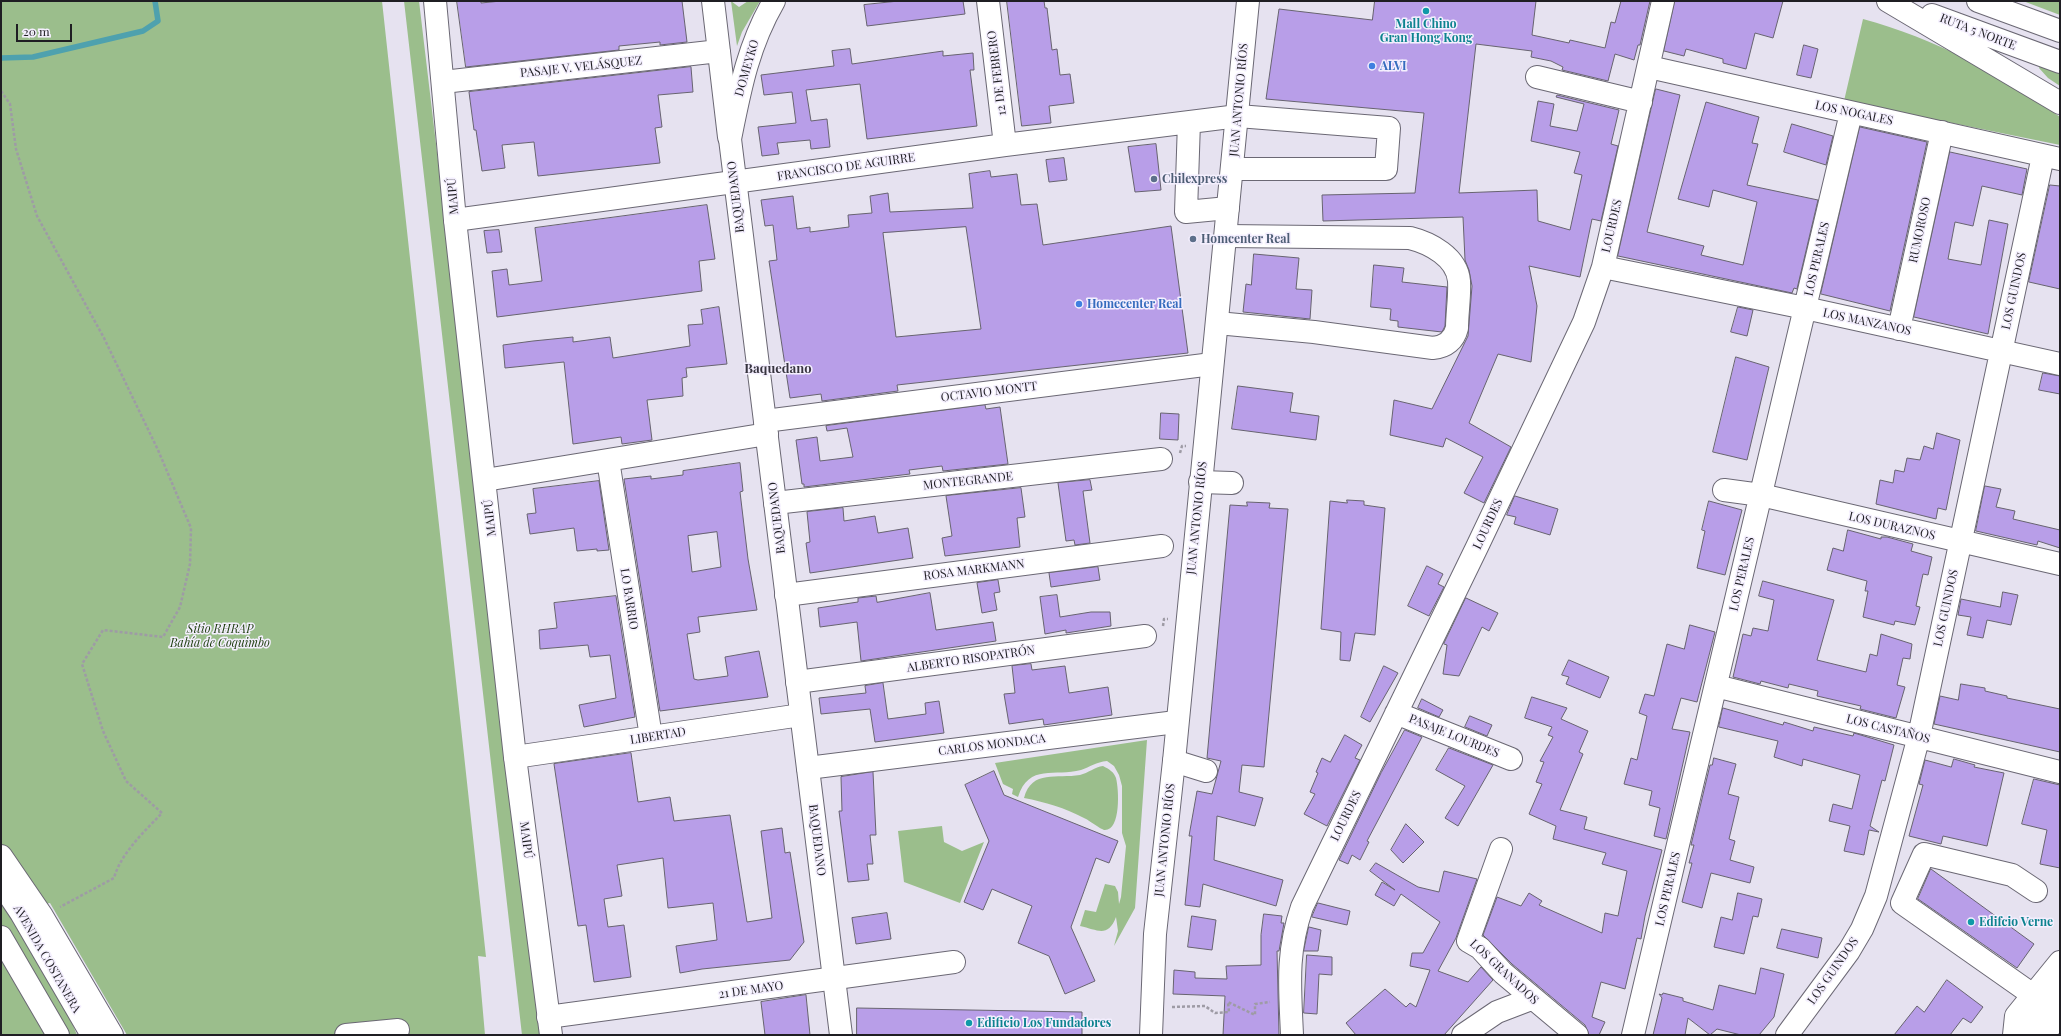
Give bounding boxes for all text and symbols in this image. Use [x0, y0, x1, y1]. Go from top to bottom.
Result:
marker: Mall Chino Gran Hong Kong [1421, 6, 1431, 16]
street label: RUTA 5 NORTE [1938, 11, 2018, 53]
scale bar [18, 16, 74, 42]
place label: Mall Chino Gran Hong Kong [1380, 17, 1472, 45]
text: 20 m [23, 23, 50, 39]
street label: 12 DE FEBRERO [985, 30, 1009, 116]
street label: DOMEYKO [732, 38, 762, 98]
street label: JUAN ANTONIO RÍOS [1227, 43, 1251, 157]
street label: PASAJE V. VELÁSQUEZ [519, 53, 643, 81]
place label: ALVI [1380, 59, 1407, 73]
marker: ALVI [1367, 61, 1377, 71]
street label: LOS NOGALES [1814, 98, 1894, 128]
street label: FRANCISCO DE AGUIRRE [776, 150, 916, 184]
street label: BAQUEDANO [724, 160, 748, 234]
place label: Chilexpress [1162, 172, 1227, 186]
marker: Chilexpress [1149, 174, 1159, 184]
street label: MAIPÚ [444, 177, 462, 215]
street label: RUMOROSO [1906, 196, 1934, 264]
street label: LOURDES [1599, 198, 1625, 254]
street label: LOS PERALES [1801, 221, 1833, 297]
place label: Homcenter Real [1201, 232, 1290, 246]
marker: Homcenter Real [1188, 234, 1198, 244]
street label: LOS GUINDOS [1999, 251, 2029, 331]
place label: Homecenter Real [1087, 297, 1182, 311]
marker: Homecenter Real [1074, 299, 1084, 309]
street label: LOS MANZANOS [1822, 306, 1912, 338]
district label: Baquedano [744, 361, 812, 377]
street label: OCTAVIO MONTT [940, 379, 1038, 405]
street label: JUAN ANTONIO RÍOS [1184, 461, 1210, 575]
street label: MONTEGRANDE [922, 469, 1014, 493]
street label: BAQUEDANO [765, 481, 789, 555]
street label: LOURDES [1470, 496, 1506, 552]
street label: MAIPÚ [481, 499, 499, 537]
street label: LOS DURAZNOS [1847, 509, 1937, 543]
street label: LOS PERALES [1726, 536, 1758, 612]
street label: ROSA MARKMANN [923, 557, 1025, 583]
street label: LO BARRIO [617, 567, 641, 631]
street label: LOS GUINDOS [1931, 568, 1961, 648]
park label: Sitio RHRAP Bahía de Coquimbo [170, 622, 270, 650]
street label: ALBERTO RISOPATRÓN [906, 643, 1036, 675]
street label: PASAJE LOURDES [1407, 711, 1501, 761]
street label: LOS CASTAÑOS [1845, 712, 1931, 746]
street label: LIBERTAD [629, 724, 687, 748]
street label: CARLOS MONDACA [937, 731, 1047, 759]
street label: JUAN ANTONIO RÍOS [1152, 783, 1178, 897]
street label: LOURDES [1328, 788, 1364, 844]
street label: BAQUEDANO [805, 803, 829, 877]
street label: MAIPÚ [517, 821, 535, 859]
street label: LOS PERALES [1652, 851, 1684, 927]
street label: AVENIDA COSTANERA [10, 902, 84, 1016]
place label: Edifcio Verne [1979, 915, 2053, 929]
marker: Edifcio Verne [1966, 917, 1976, 927]
street label: LOS GUINDOS [1805, 935, 1861, 1007]
street label: LOS GRANADOS [1467, 936, 1541, 1008]
street label: 21 DE MAYO [718, 978, 784, 1002]
place label: Edificio Los Fundadores [977, 1016, 1111, 1030]
marker: Edificio Los Fundadores [964, 1018, 974, 1028]

